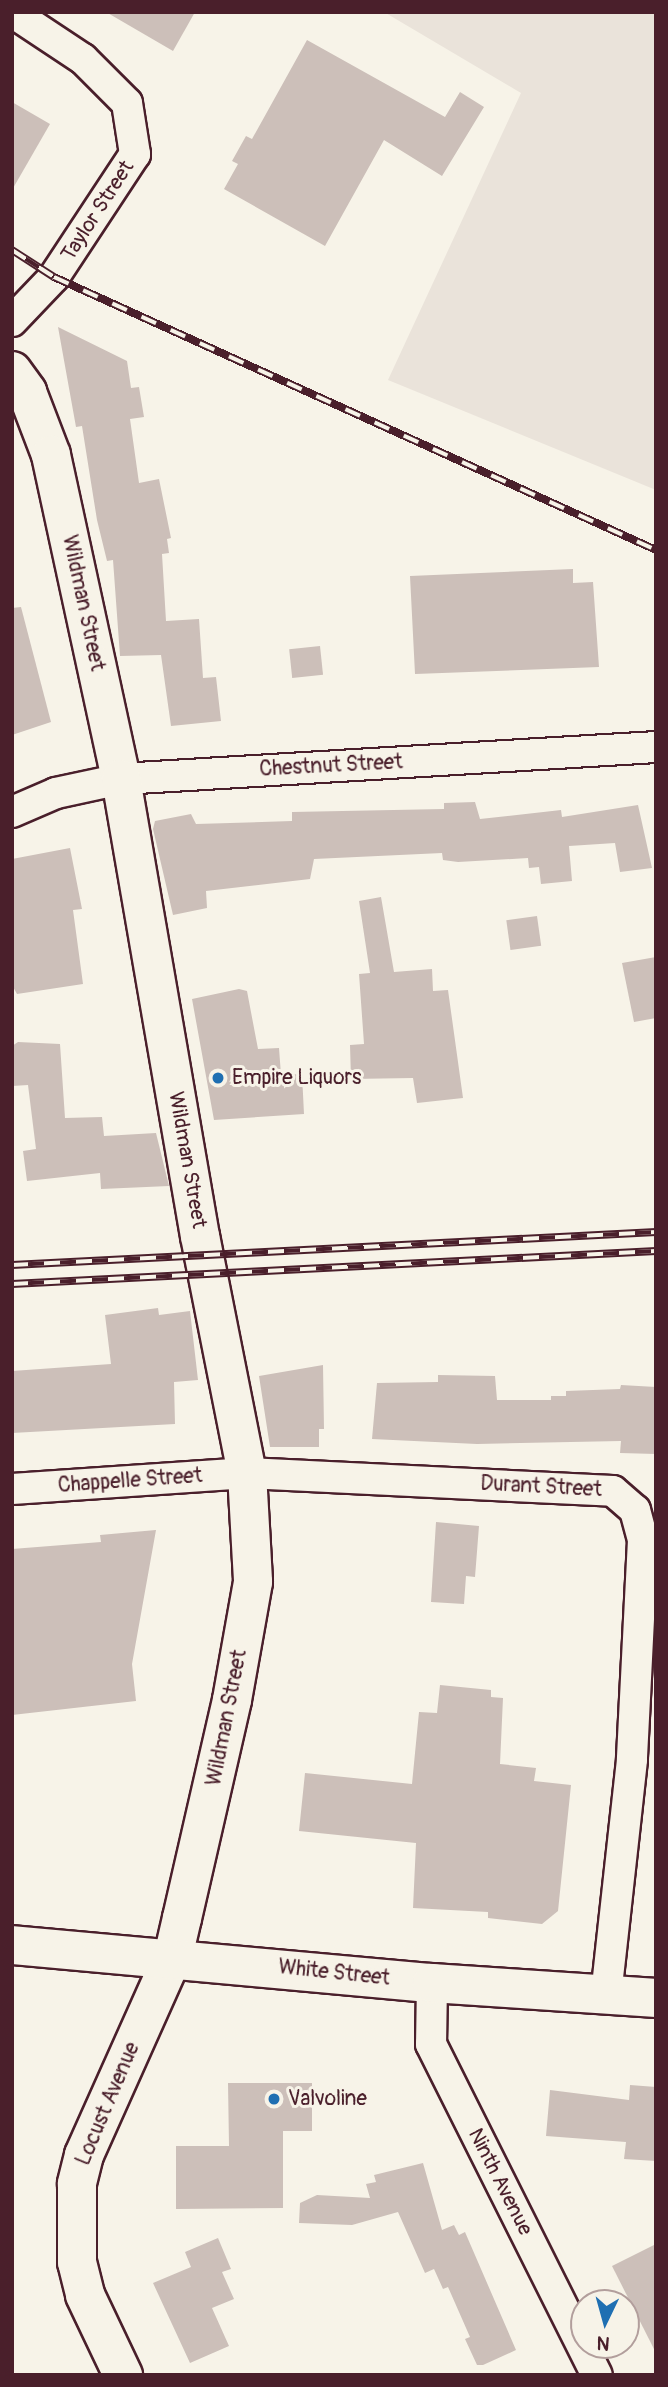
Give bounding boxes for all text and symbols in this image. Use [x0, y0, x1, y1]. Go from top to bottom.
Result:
street label: Taylor Street [56, 156, 140, 266]
street label: Wildman Street [56, 533, 110, 673]
street label: Chestnut Street [259, 750, 403, 782]
place label: Empire Liquors [232, 1065, 361, 1091]
marker: Empire Liquors [210, 1070, 226, 1086]
street label: Wildman Street [163, 1090, 211, 1230]
street label: Chappelle Street [57, 1463, 203, 1499]
street label: Durant Street [480, 1471, 602, 1503]
street label: Wildman Street [201, 1648, 253, 1788]
street label: White Street [277, 1955, 391, 1991]
street label: Locust Avenue [71, 2039, 145, 2169]
place label: Valvoline [288, 2086, 367, 2112]
marker: Valvoline [266, 2091, 282, 2107]
street label: Ninth Avenue [462, 2124, 538, 2240]
north arrow [570, 2289, 640, 2359]
text: N [596, 2330, 611, 2355]

